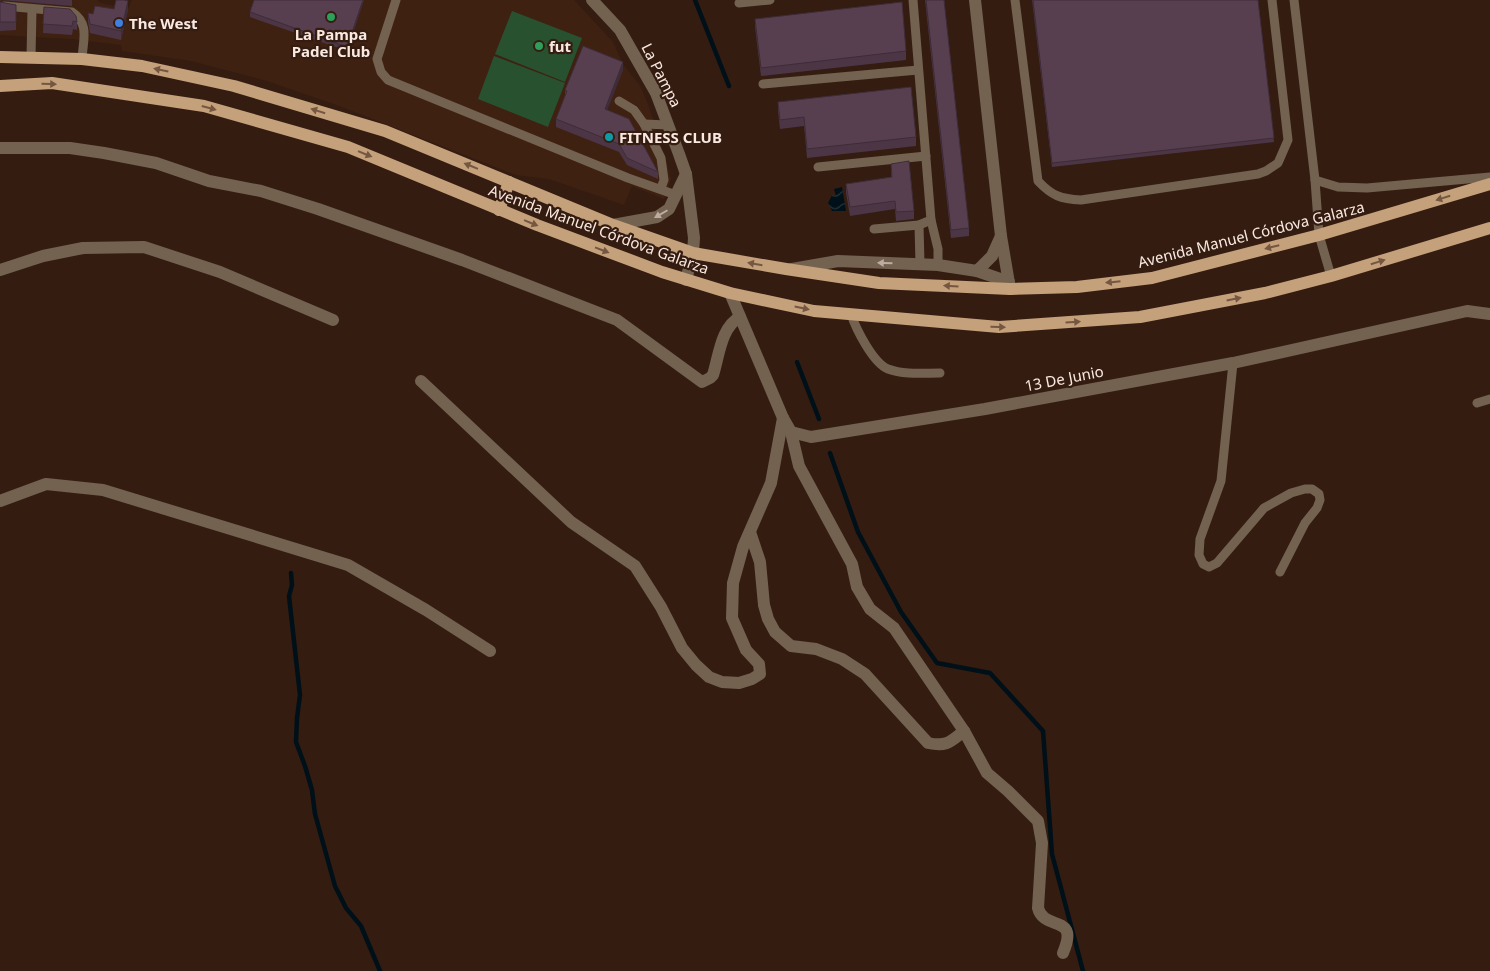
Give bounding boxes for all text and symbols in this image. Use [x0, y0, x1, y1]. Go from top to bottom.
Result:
marker: La Pampa Padel Club [325, 11, 337, 23]
place label: The West [129, 13, 198, 33]
marker: The West [113, 17, 125, 29]
place label: La Pampa Padel Club [292, 24, 370, 61]
place label: fut [549, 36, 572, 56]
marker: fut [533, 40, 545, 52]
street label: La Pampa [637, 40, 687, 110]
one-way arrow [153, 66, 168, 74]
one-way arrow [41, 80, 57, 88]
one-way arrow [202, 104, 217, 112]
one-way arrow [310, 107, 325, 115]
place label: FITNESS CLUB [619, 127, 722, 147]
marker: FITNESS CLUB [603, 131, 615, 143]
one-way arrow [358, 150, 373, 158]
one-way arrow [463, 162, 478, 170]
street label: Avenida Manuel Córdova Galarza [486, 180, 712, 278]
one-way arrow [1436, 195, 1451, 203]
street label: Avenida Manuel Córdova Galarza [1136, 196, 1366, 272]
one-way arrow [653, 210, 668, 218]
one-way arrow [524, 219, 539, 227]
one-way arrow [1264, 243, 1279, 251]
one-way arrow [595, 247, 610, 254]
one-way arrow [1371, 258, 1386, 266]
one-way arrow [747, 259, 763, 267]
one-way arrow [877, 259, 893, 267]
one-way arrow [1105, 278, 1121, 286]
one-way arrow [943, 282, 959, 290]
one-way arrow [1226, 295, 1241, 303]
one-way arrow [794, 304, 809, 312]
one-way arrow [1066, 318, 1082, 326]
one-way arrow [991, 323, 1007, 331]
street label: 13 De Junio [1023, 361, 1105, 395]

